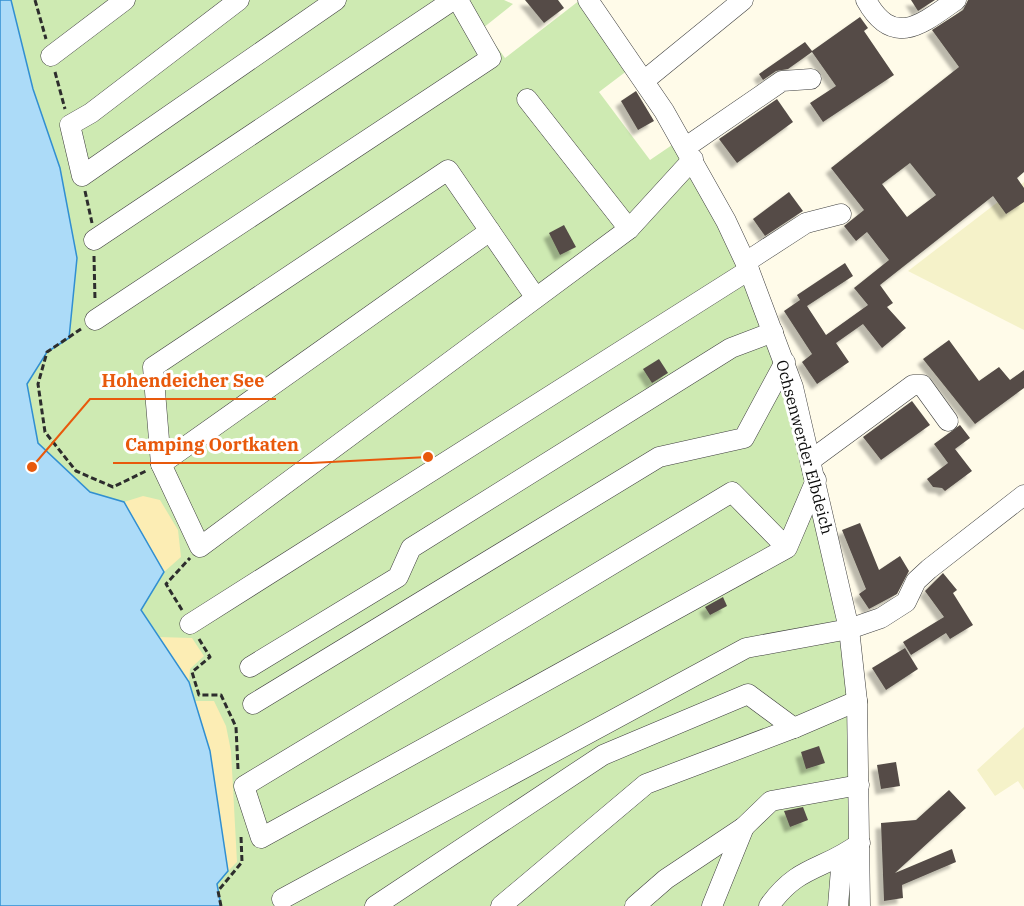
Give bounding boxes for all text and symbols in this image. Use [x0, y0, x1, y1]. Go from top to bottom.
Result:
street label: Ochsenwerder Elbdeich [772, 358, 838, 536]
callout: Hohendeicher See [90, 363, 276, 399]
text: Hohendeicher See [102, 369, 264, 392]
callout: Camping Oortkaten [113, 427, 311, 463]
text: Camping Oortkaten [125, 433, 299, 456]

